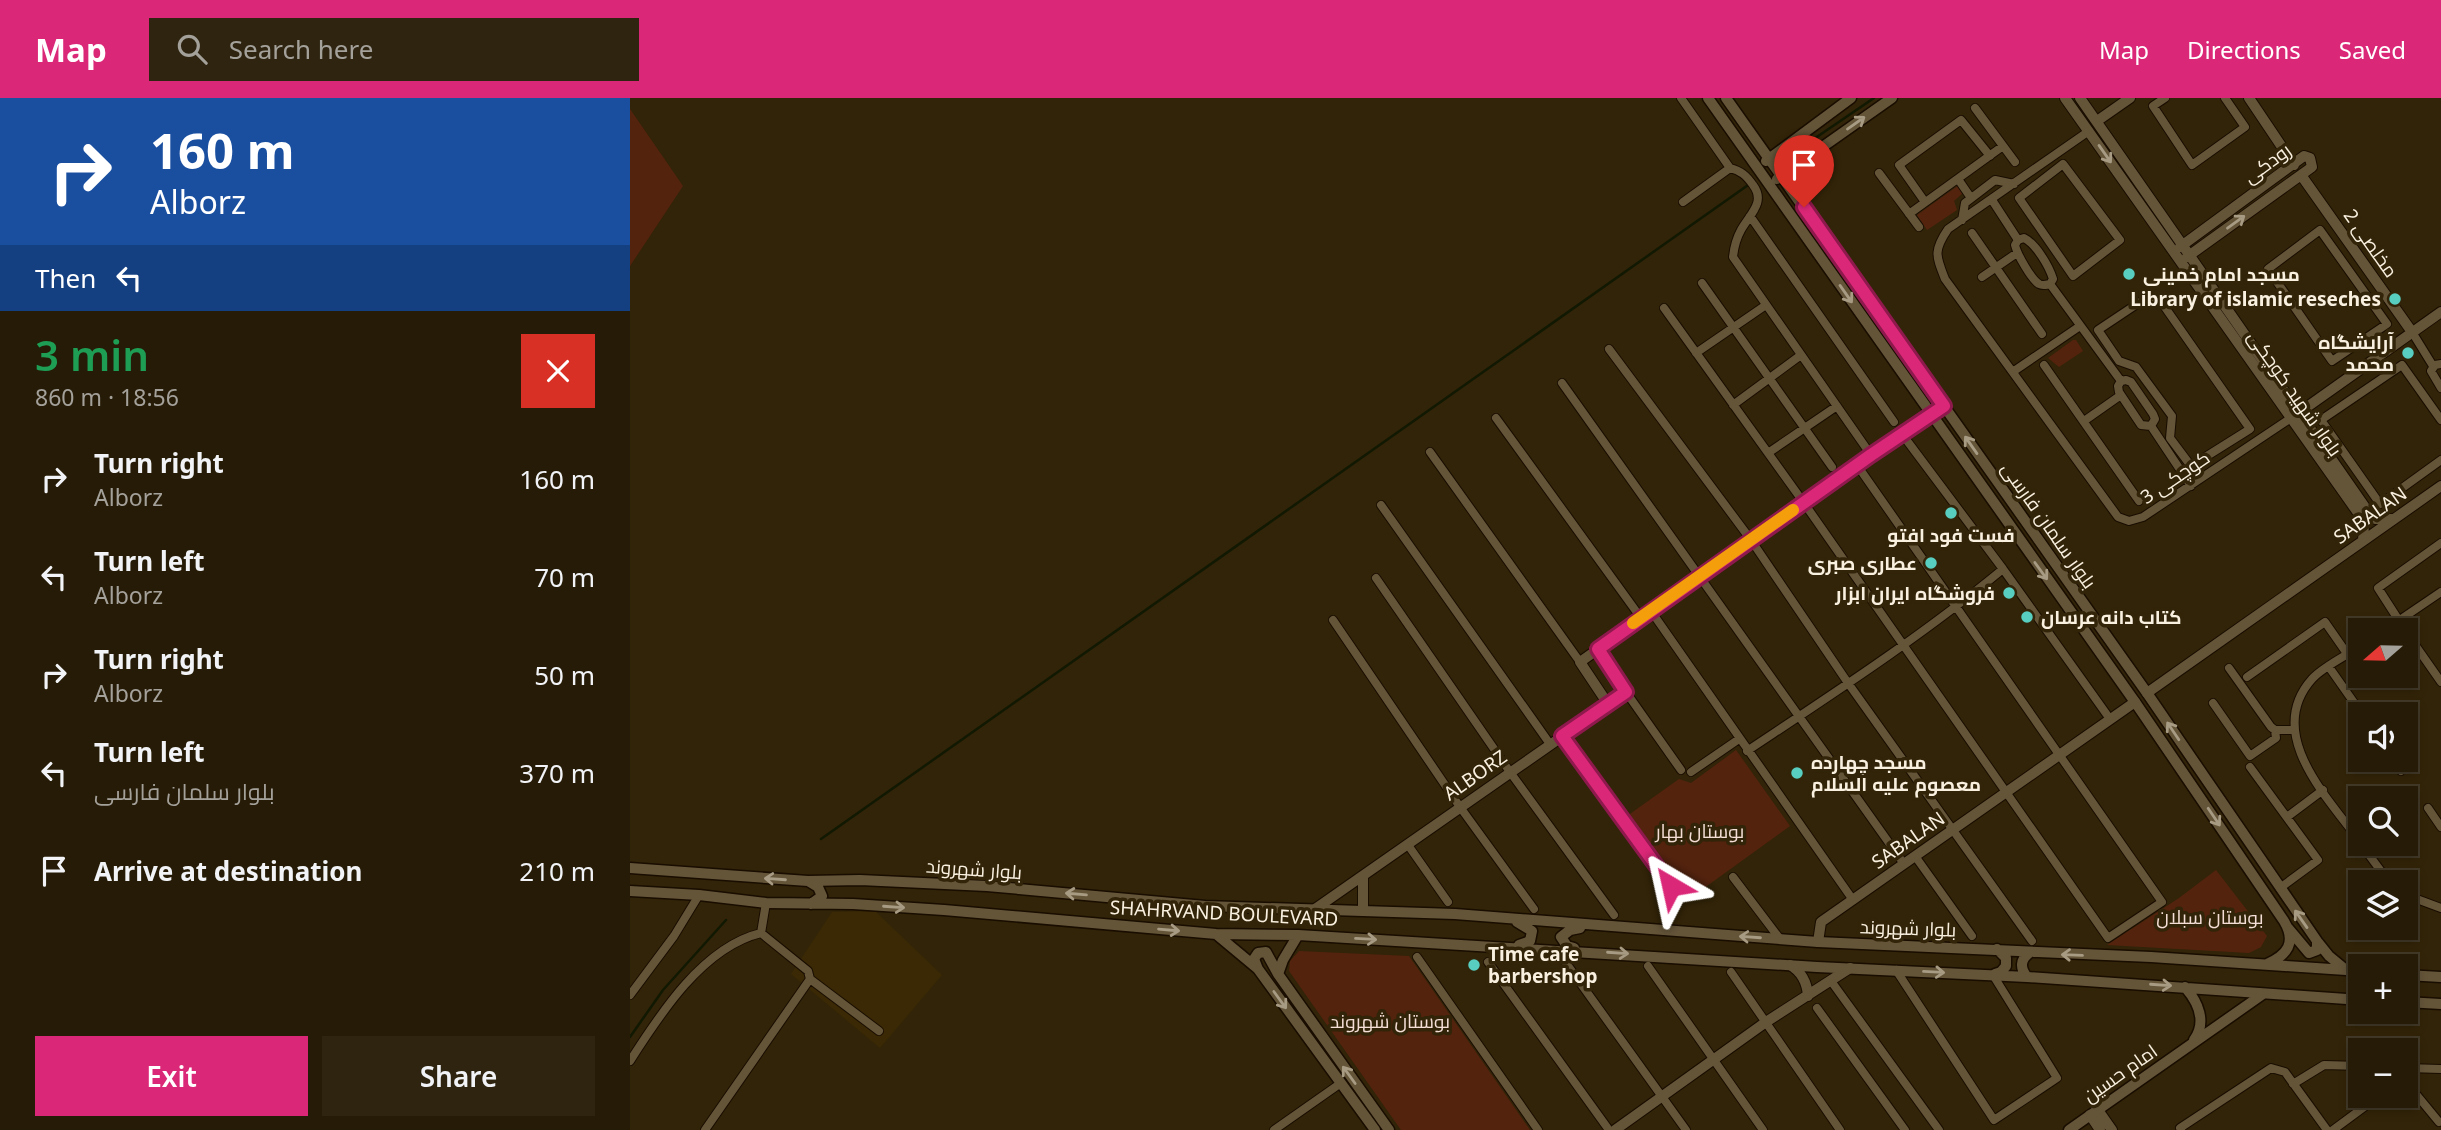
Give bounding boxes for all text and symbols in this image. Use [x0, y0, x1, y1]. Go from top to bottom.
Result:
search box [149, 18, 639, 81]
text: Map [35, 27, 107, 72]
icon: search [173, 30, 211, 68]
text: Search here [229, 31, 373, 67]
text: Map [2099, 33, 2149, 66]
text: Directions [2187, 33, 2301, 66]
text: Saved [2339, 33, 2406, 66]
one-way arrow [1846, 116, 1865, 130]
text: 160 m [150, 117, 295, 183]
icon: right [35, 126, 126, 217]
pin [1774, 135, 1834, 207]
street label: رودکی [2238, 137, 2296, 189]
one-way arrow [2097, 144, 2112, 163]
icon: arrive [1785, 146, 1823, 184]
text: Alborz [150, 180, 246, 223]
street label: مخلصی 2 [2338, 203, 2404, 283]
one-way arrow [2226, 215, 2245, 229]
icon: left [110, 259, 148, 297]
text: Then [35, 260, 96, 296]
place label: مسجد امام خمینی [2143, 261, 2300, 288]
marker: مسجد امام خمینی [2121, 266, 2137, 282]
one-way arrow [1839, 284, 1853, 303]
place label: Library of islamic reseches [2130, 286, 2381, 312]
marker: Library of islamic reseches [2387, 291, 2403, 307]
street label: بلوار شهید کوچکی [2242, 325, 2348, 461]
text: 3 min [35, 326, 149, 383]
place label: آرایشگاه محمد [2318, 329, 2394, 377]
button: close [521, 334, 595, 408]
marker: آرایشگاه محمد [2400, 345, 2416, 361]
text: 860 m · 18:56 [35, 381, 179, 413]
one-way arrow [1964, 436, 1978, 455]
street label: کوچکی 3 [2135, 444, 2215, 510]
text: Turn right [94, 445, 224, 481]
street label: بلوار سلمان فارسی [1996, 456, 2102, 594]
icon: right [35, 460, 73, 498]
text: 160 m [519, 461, 595, 497]
street label: SABALAN [2328, 480, 2412, 550]
text: Alborz [94, 481, 163, 513]
marker: فست فود افتو [1943, 505, 1959, 521]
place label: فست فود افتو [1887, 522, 2015, 548]
text: Turn left [94, 543, 205, 579]
place label: عطاری صبری [1808, 550, 1917, 576]
marker: عطاری صبری [1923, 555, 1939, 571]
icon: left [35, 558, 73, 596]
text: 70 m [534, 559, 595, 595]
one-way arrow [2034, 561, 2048, 580]
text: Alborz [94, 579, 163, 611]
place label: فروشگاه ایران ابزار [1834, 580, 1995, 606]
marker: فروشگاه ایران ابزار [2001, 585, 2017, 601]
place label: کتاب دانه عرسان [2041, 604, 2182, 630]
marker: کتاب دانه عرسان [2019, 609, 2035, 625]
north arrow [2348, 618, 2418, 688]
map controls [2348, 618, 2418, 1108]
text: Turn right [94, 641, 224, 677]
icon: right [35, 656, 73, 694]
text: 50 m [534, 657, 595, 693]
text: Alborz [94, 677, 163, 709]
button: sound [2348, 702, 2418, 772]
one-way arrow [2166, 722, 2180, 741]
text: Turn left [94, 734, 205, 770]
street label: ALBORZ [1438, 744, 1512, 806]
place label: مسجد چهارده معصوم علیه السلام [1811, 749, 1981, 798]
icon: left [35, 754, 73, 792]
text: 370 m [519, 755, 595, 791]
marker: مسجد چهارده معصوم علیه السلام [1789, 765, 1805, 781]
text: بلوار سلمان فارسی [94, 775, 275, 807]
button: search [2348, 786, 2418, 856]
street label: SABALAN [1866, 805, 1950, 875]
one-way arrow [2207, 807, 2221, 826]
park label: بوستان بهار [1655, 818, 1744, 844]
position arrow [1634, 849, 1708, 923]
icon: arrive [35, 852, 73, 890]
text: Arrive at destination [94, 853, 363, 889]
text: 210 m [519, 853, 595, 889]
street label: بلوار شهروند [925, 853, 1023, 885]
button: layers [2348, 870, 2418, 940]
one-way arrow [765, 872, 787, 885]
one-way arrow [1065, 887, 1087, 900]
street label: SHAHRVAND BOULEVARD [1109, 894, 1339, 932]
one-way arrow [882, 900, 905, 913]
park label: بوستان سبلان [2156, 904, 2264, 930]
one-way arrow [2294, 910, 2308, 929]
street label: بلوار شهروند [1859, 913, 1957, 943]
one-way arrow [1157, 923, 1180, 936]
one-way arrow [1739, 930, 1762, 943]
one-way arrow [1355, 933, 1377, 946]
place label: Time cafe barbershop [1488, 941, 1598, 989]
one-way arrow [1606, 947, 1629, 960]
one-way arrow [2061, 948, 2084, 961]
button: + [2348, 954, 2418, 1024]
marker: Time cafe barbershop [1466, 957, 1482, 973]
one-way arrow [1922, 966, 1945, 979]
one-way arrow [2149, 979, 2172, 992]
one-way arrow [1273, 990, 1288, 1009]
park label: بوستان شهروند [1330, 1008, 1450, 1034]
button: Exit [35, 1036, 308, 1116]
button: Share [322, 1036, 595, 1116]
street label: امام حسین [2078, 1038, 2163, 1109]
button: − [2348, 1038, 2418, 1108]
one-way arrow [1342, 1065, 1357, 1084]

